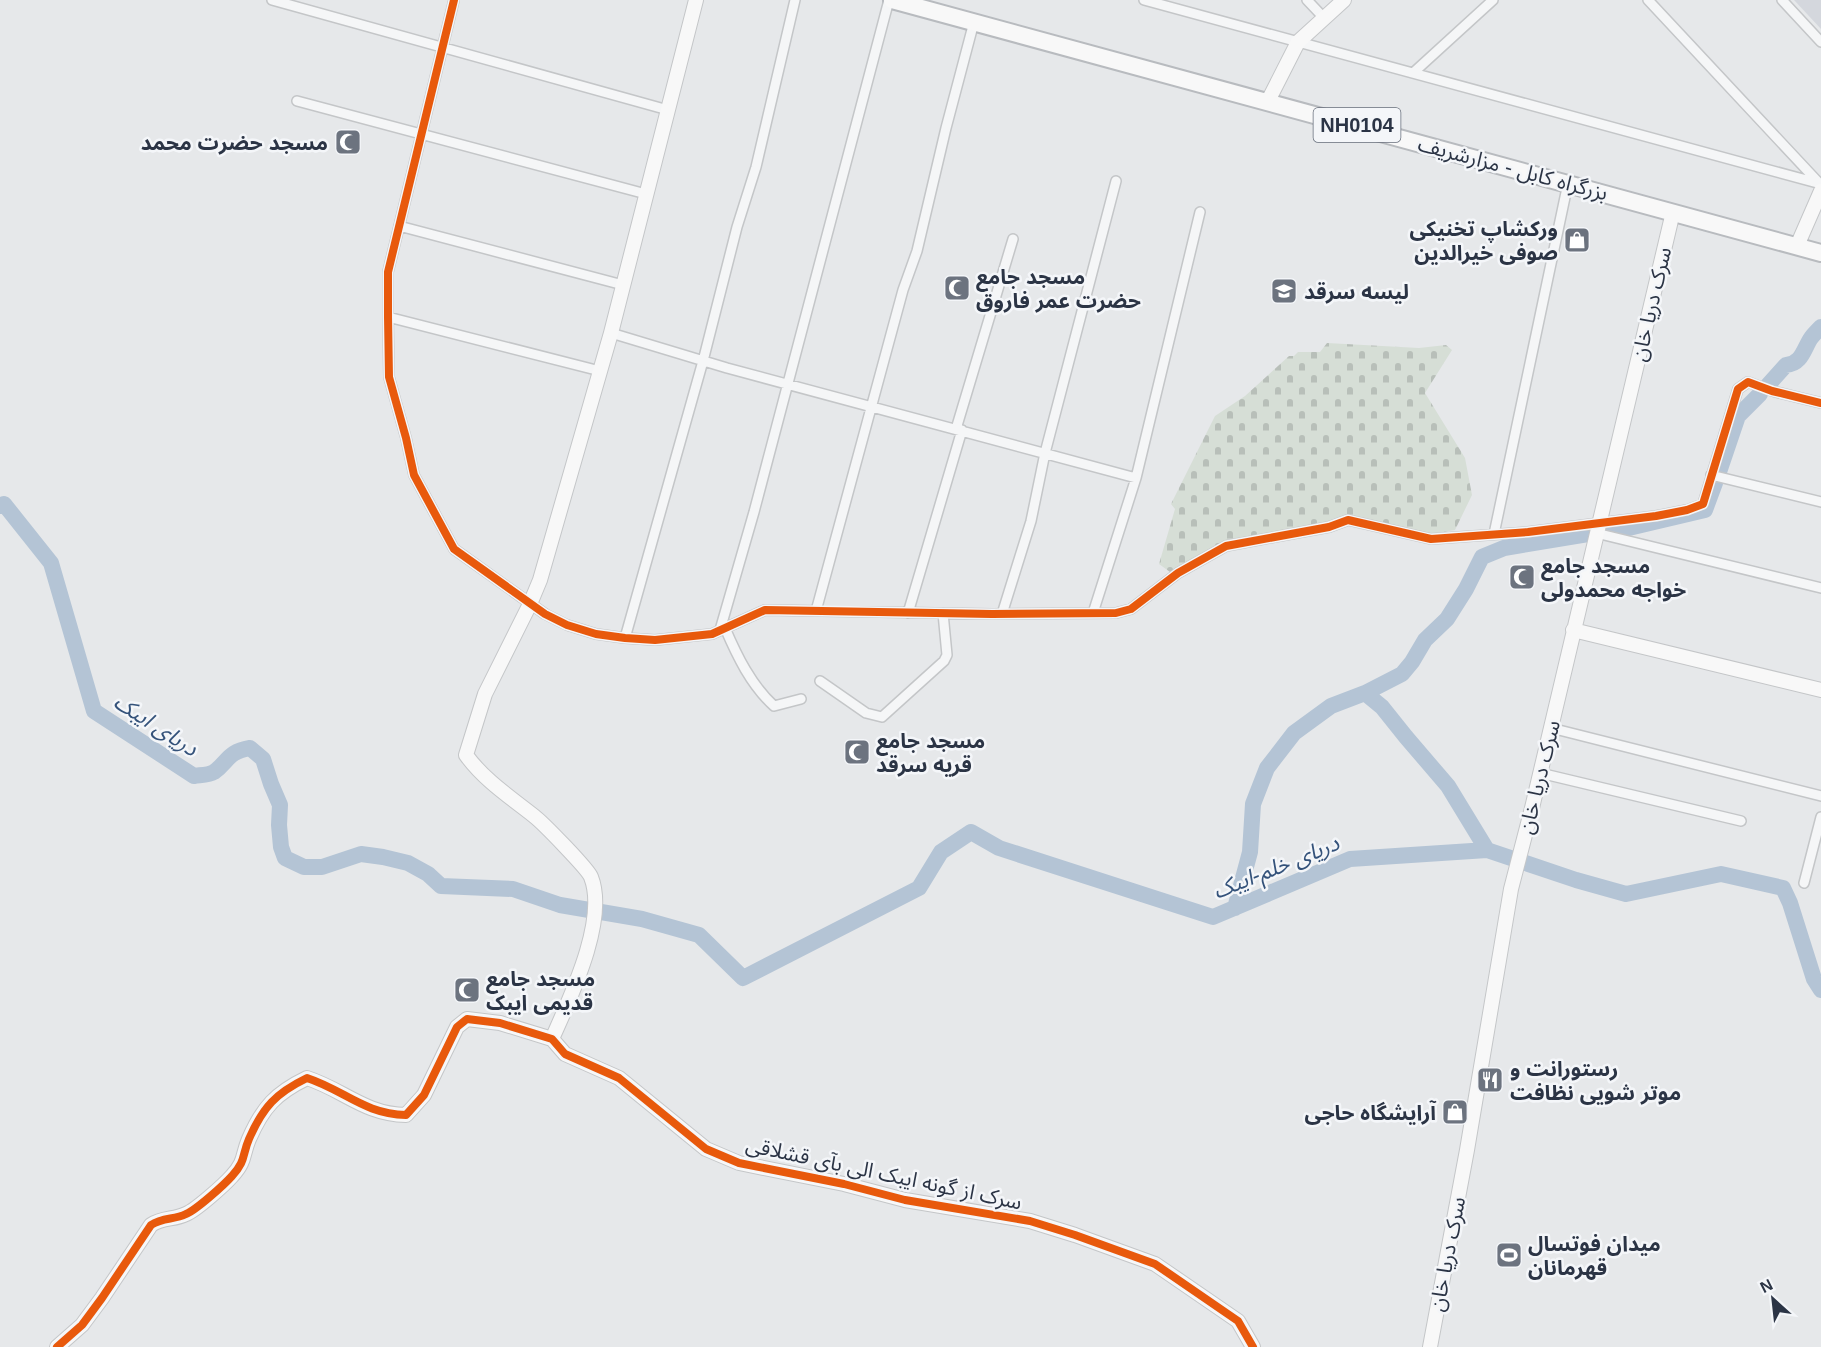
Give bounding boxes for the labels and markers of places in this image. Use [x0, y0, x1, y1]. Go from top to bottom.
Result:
mosque icon: مسجد حضرت محمد [333, 127, 363, 157]
place label: مسجد حضرت محمد [141, 131, 328, 155]
place label: ورکشاپ تخنیکی صوفی خیرالدین [1409, 217, 1558, 265]
shop icon: ورکشاپ تخنیکی صوفی خیرالدین [1562, 225, 1592, 255]
place label: مسجد جامع حضرت عمر فاروق [976, 265, 1141, 313]
mosque icon: مسجد جامع حضرت عمر فاروق [942, 273, 972, 303]
school or university icon: لیسه سرقد [1269, 276, 1299, 306]
place label: لیسه سرقد [1304, 280, 1409, 304]
place label: مسجد جامع خواجه محمدولی [1541, 554, 1686, 602]
mosque icon: مسجد جامع خواجه محمدولی [1507, 562, 1537, 592]
place label: مسجد جامع قریه سرقد [876, 729, 985, 777]
mosque icon: مسجد جامع قریه سرقد [842, 737, 872, 767]
place label: مسجد جامع قدیمی ایبک [486, 967, 595, 1015]
mosque icon: مسجد جامع قدیمی ایبک [452, 975, 482, 1005]
place label: رستورانت و موتر شویی نظافت [1510, 1057, 1681, 1105]
restaurant icon: رستورانت و موتر شویی نظافت [1475, 1065, 1505, 1095]
shop icon: آرایشگاه حاجی [1440, 1097, 1470, 1127]
place label: آرایشگاه حاجی [1305, 1100, 1437, 1125]
place label: میدان فوتسال قهرمانان [1528, 1232, 1661, 1280]
sports icon: میدان فوتسال قهرمانان [1494, 1240, 1524, 1270]

